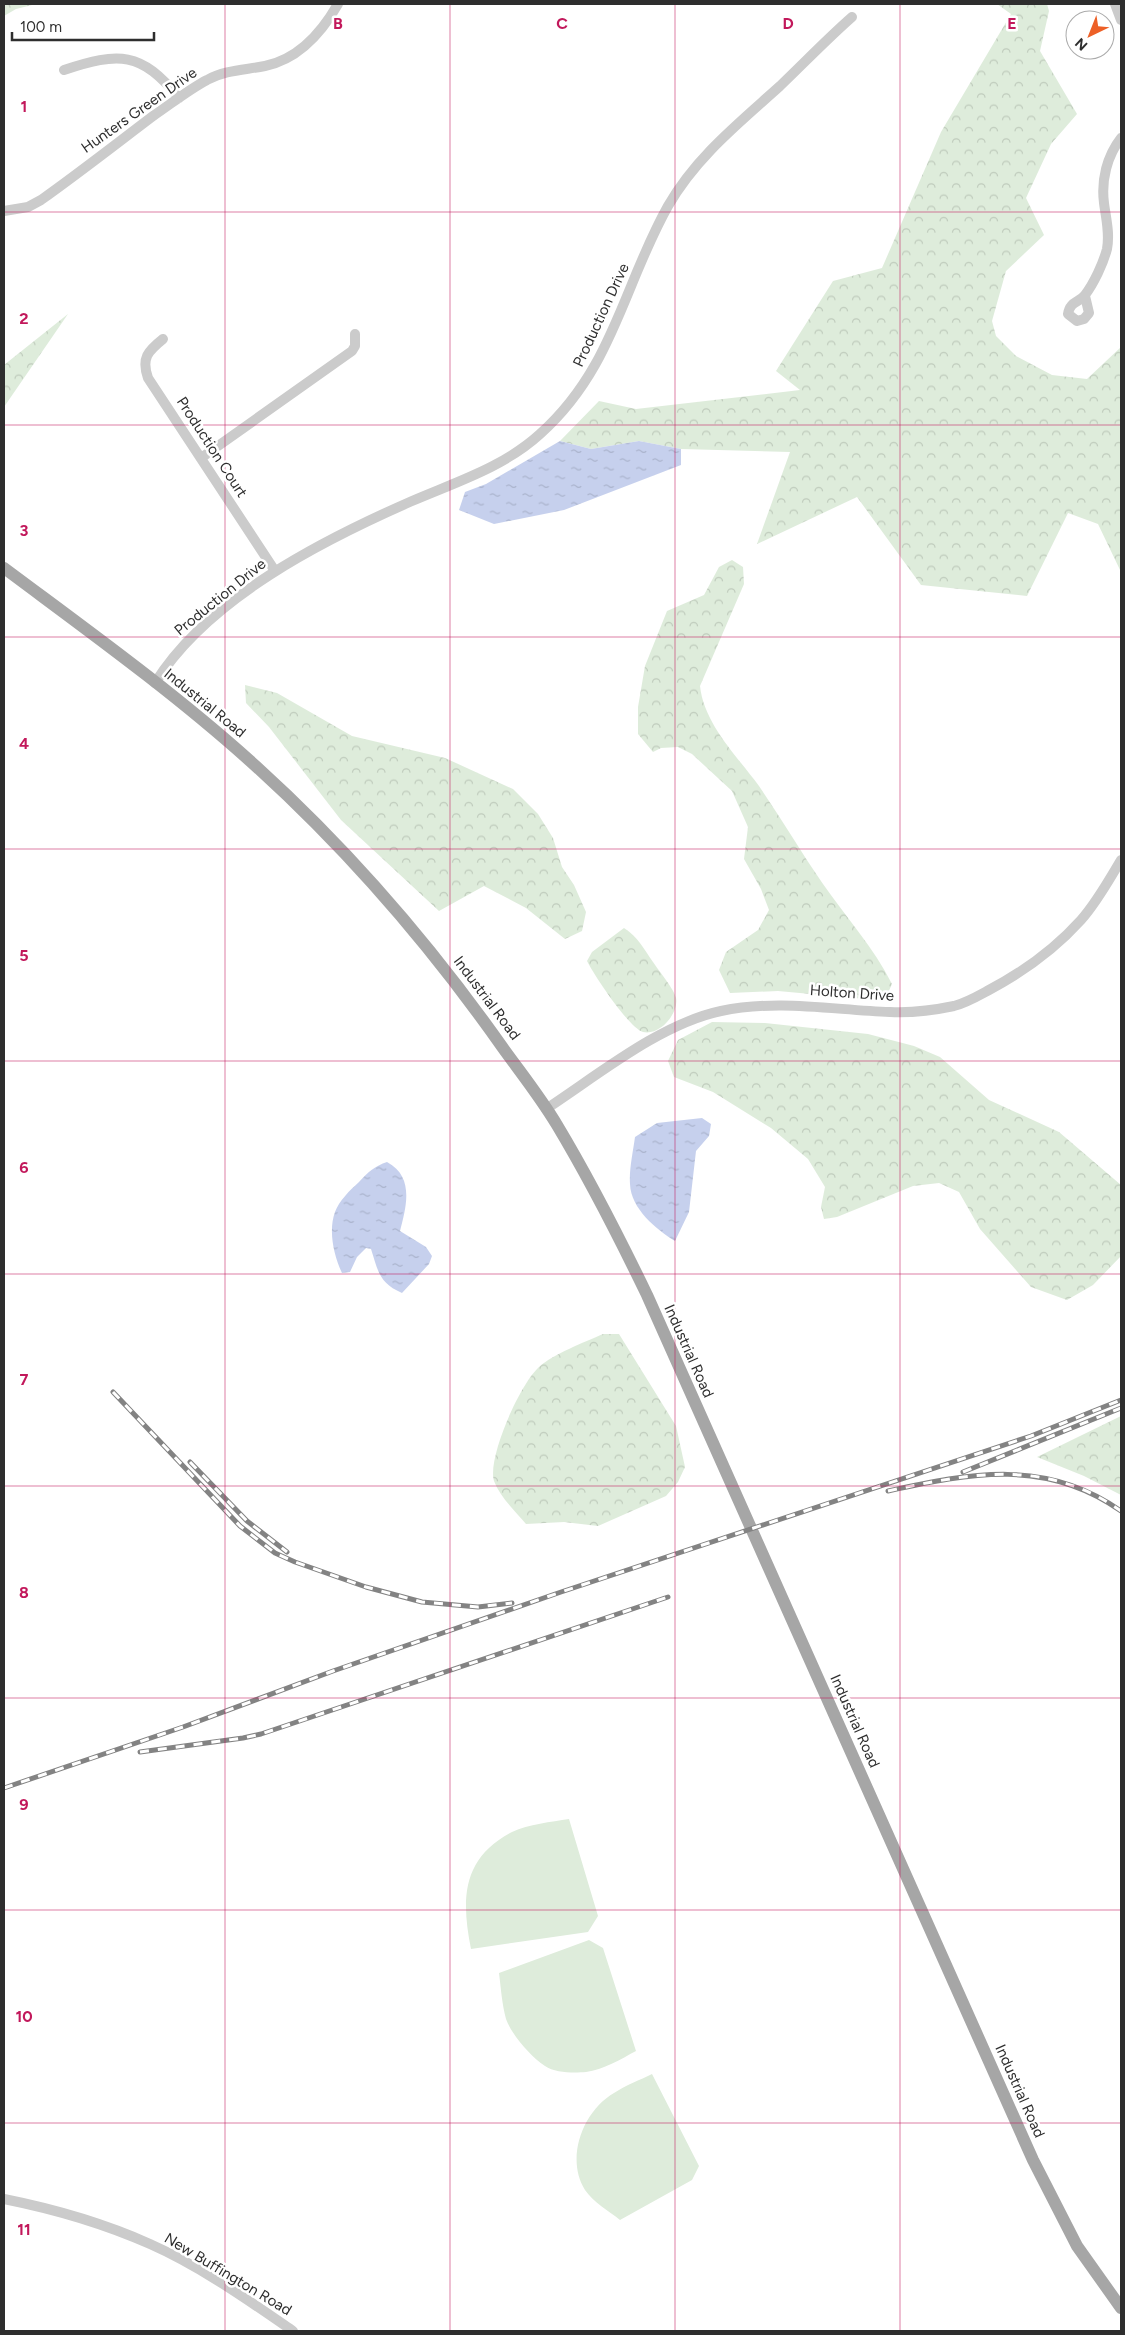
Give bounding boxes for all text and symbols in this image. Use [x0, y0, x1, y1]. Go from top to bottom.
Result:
scale bar [12, 10, 155, 42]
north arrow [1065, 10, 1115, 60]
text: B [333, 14, 343, 33]
text: C [556, 14, 568, 33]
text: D [782, 14, 794, 33]
text: E [1007, 14, 1017, 33]
text: 100 m [20, 18, 62, 36]
text: N [1072, 34, 1091, 54]
street label: Hunters Green Drive [78, 63, 200, 157]
text: 1 [21, 97, 27, 116]
street label: Production Drive [569, 260, 633, 370]
text: 2 [19, 309, 29, 328]
street label: Production Court [173, 393, 251, 501]
text: 3 [20, 521, 29, 540]
street label: Production Drive [171, 555, 269, 639]
street label: Industrial Road [160, 665, 250, 741]
text: 4 [19, 734, 29, 753]
text: 5 [19, 946, 29, 965]
street label: Industrial Road [450, 953, 524, 1043]
street label: Holton Drive [809, 981, 895, 1005]
text: 6 [19, 1158, 29, 1177]
street label: Industrial Road [660, 1302, 718, 1400]
text: 7 [20, 1370, 29, 1389]
text: 8 [19, 1583, 29, 1602]
street label: Industrial Road [826, 1672, 884, 1770]
text: 9 [19, 1795, 29, 1814]
text: 10 [15, 2007, 33, 2026]
street label: Industrial Road [991, 2042, 1049, 2140]
text: 11 [17, 2220, 31, 2239]
street label: New Buffington Road [161, 2229, 295, 2319]

